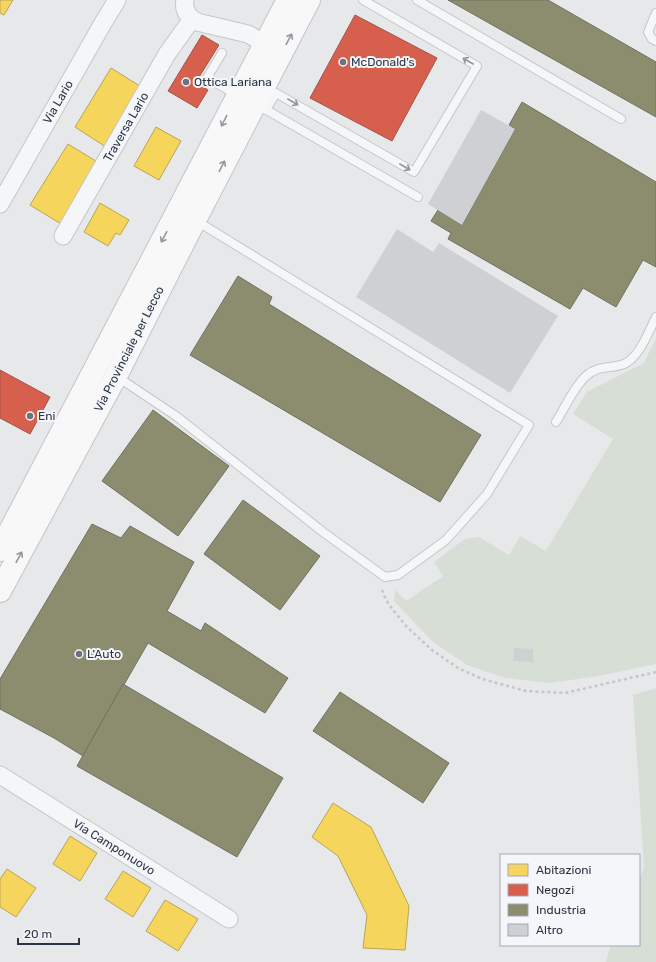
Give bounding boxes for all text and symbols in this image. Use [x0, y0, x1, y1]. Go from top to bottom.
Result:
one-way arrow [286, 33, 293, 45]
place label: McDonald's [351, 55, 415, 69]
one-way arrow [462, 56, 474, 64]
marker: McDonald's [338, 57, 348, 67]
place label: Ottica Lariana [194, 75, 272, 89]
marker: Ottica Lariana [181, 77, 191, 87]
street label: Via Lario [40, 78, 76, 126]
street label: Traversa Lario [100, 90, 152, 164]
one-way arrow [287, 99, 299, 107]
one-way arrow [220, 115, 227, 127]
one-way arrow [219, 161, 227, 173]
one-way arrow [399, 164, 411, 172]
one-way arrow [160, 230, 167, 242]
street label: Via Provinciale per Lecco [91, 284, 167, 414]
place label: Eni [38, 409, 56, 423]
marker: Eni [25, 411, 35, 421]
one-way arrow [15, 551, 23, 563]
place label: L'Auto [87, 647, 121, 661]
marker: L'Auto [74, 649, 84, 659]
street label: Via Camponuovo [70, 816, 158, 878]
legend [500, 854, 640, 946]
text: Abitazioni [536, 863, 592, 877]
text: Negozi [536, 883, 574, 897]
text: Industria [536, 903, 586, 917]
scale bar [18, 920, 79, 946]
text: Altro [536, 923, 563, 937]
text: 20 m [24, 927, 52, 941]

